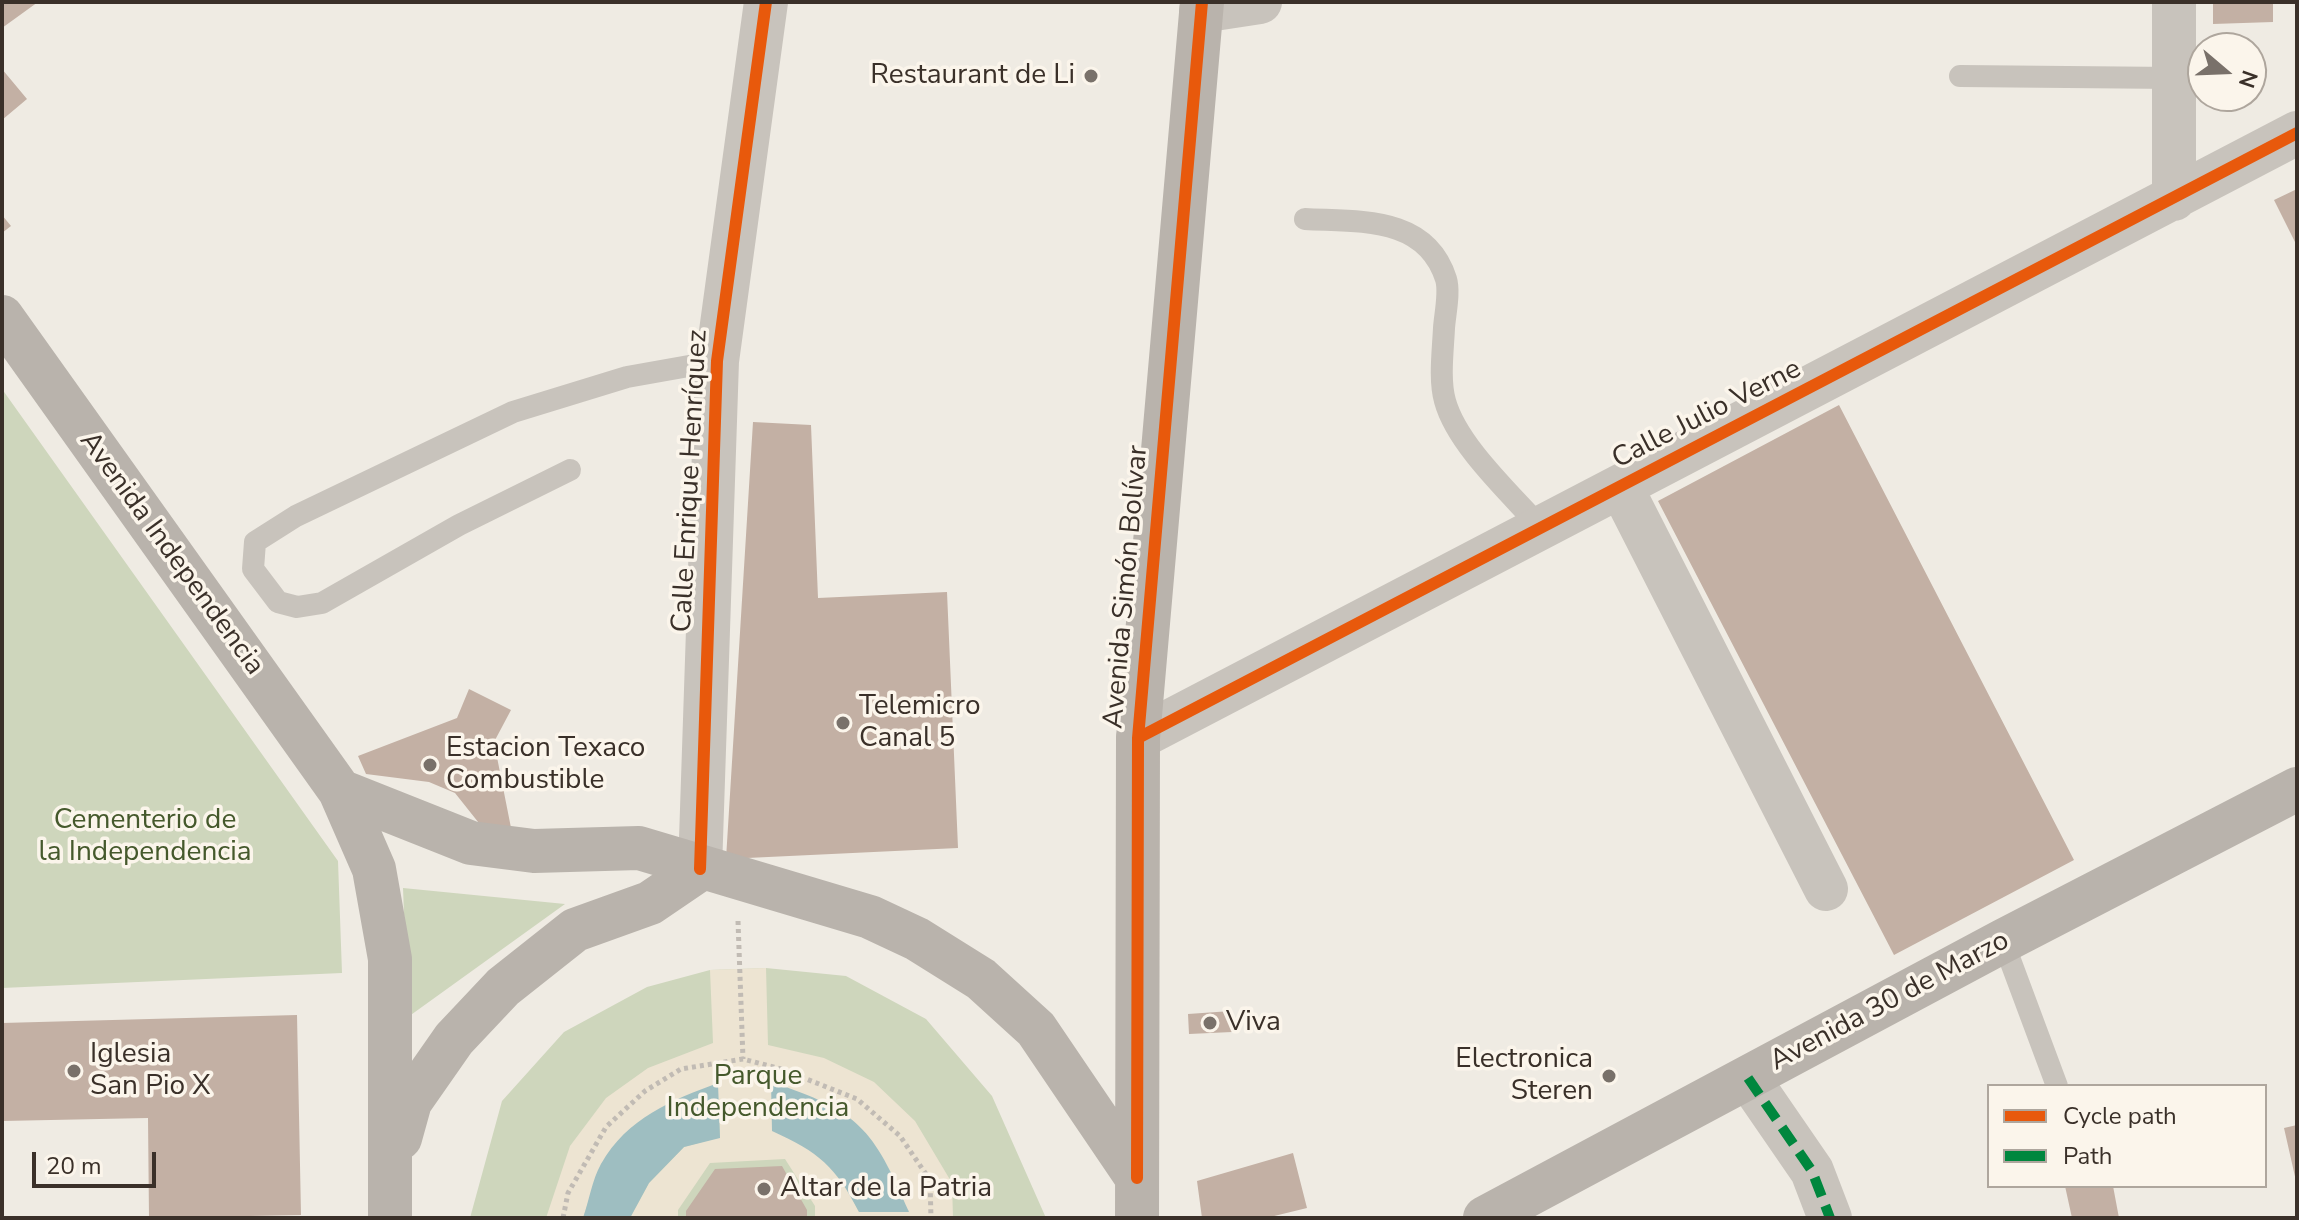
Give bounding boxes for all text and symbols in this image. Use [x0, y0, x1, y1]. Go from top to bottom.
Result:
north arrow [2187, 32, 2267, 112]
place label: Restaurant de Li [870, 59, 1075, 93]
text: N [2231, 66, 2265, 92]
marker: Restaurant de Li [1082, 67, 1100, 85]
street label: Calle Enrique Henríquez [666, 329, 716, 633]
street label: Calle Julio Verne [1607, 353, 1807, 477]
street label: Avenida Independencia [71, 426, 271, 682]
street label: Avenida Simón Bolívar [1098, 444, 1156, 730]
place label: Telemicro Canal 5 [859, 690, 980, 756]
marker: Telemicro Canal 5 [834, 714, 852, 732]
place label: Estacion Texaco Combustible [446, 732, 645, 798]
marker: Estacion Texaco Combustible [421, 756, 439, 774]
park label: Cementerio de la Independencia [38, 804, 252, 870]
street label: Avenida 30 de Marzo [1765, 925, 2015, 1079]
place label: Viva [1226, 1006, 1281, 1040]
marker: Viva [1201, 1014, 1219, 1032]
place label: Iglesia San Pio X [90, 1038, 210, 1104]
place label: Electronica Steren [1455, 1043, 1593, 1109]
park label: Parque Independencia [667, 1060, 849, 1126]
marker: Iglesia San Pio X [65, 1062, 83, 1080]
marker: Electronica Steren [1600, 1067, 1618, 1085]
legend [1987, 1084, 2267, 1188]
text: Cycle path [2063, 1100, 2177, 1132]
scale bar [36, 1136, 160, 1186]
text: Path [2063, 1140, 2112, 1172]
text: 20 m [46, 1150, 102, 1182]
place label: Altar de la Patria [780, 1172, 992, 1206]
marker: Altar de la Patria [755, 1180, 773, 1198]

